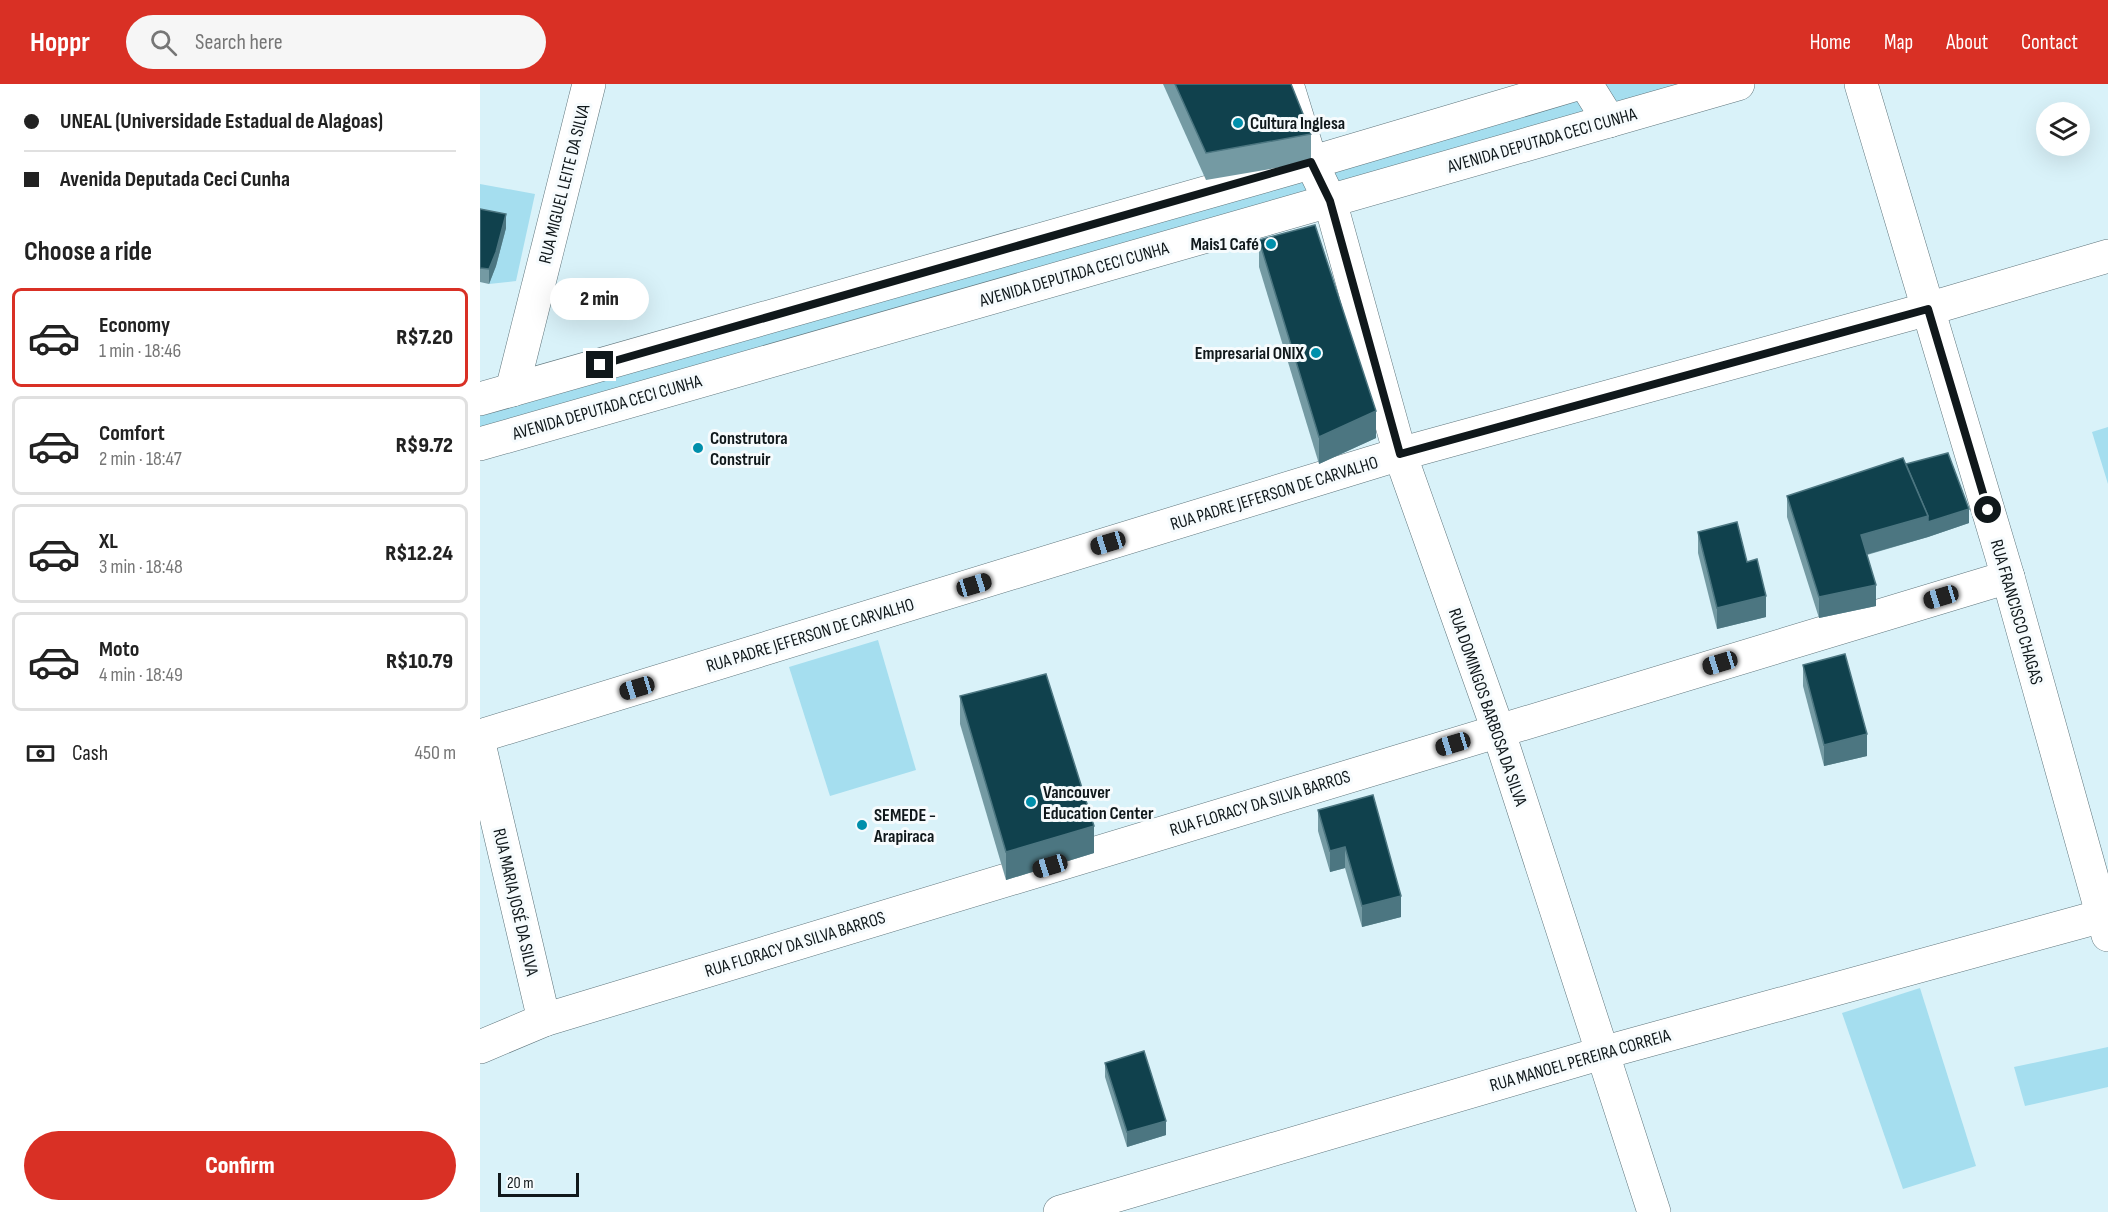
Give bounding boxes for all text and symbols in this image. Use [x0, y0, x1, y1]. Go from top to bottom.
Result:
search box [126, 15, 546, 69]
text: Hoppr [30, 26, 90, 59]
icon: search [147, 26, 180, 59]
text: Search here [195, 29, 282, 56]
text: Home [1810, 30, 1851, 55]
text: Map [1884, 30, 1913, 55]
text: About [1946, 30, 1988, 55]
text: Contact [2021, 30, 2078, 55]
street label: RUA MIGUEL LEITE DA SILVA [535, 102, 595, 266]
map controls [2036, 102, 2090, 156]
button: layers [2036, 102, 2090, 156]
street label: AVENIDA DEPUTADA CECI CUNHA [1444, 103, 1639, 178]
text: UNEAL (Universidade Estadual de Alagoas) [60, 108, 383, 135]
place label: Cultura Inglesa [1250, 113, 1345, 134]
marker: Cultura Inglesa [1231, 116, 1245, 130]
text: Avenida Deputada Ceci Cunha [60, 166, 290, 193]
place label: Mais1 Café [1190, 234, 1259, 255]
text: Choose a ride [24, 236, 152, 268]
street label: AVENIDA DEPUTADA CECI CUNHA [976, 237, 1171, 312]
marker: Mais1 Café [1264, 237, 1278, 251]
callout: 2 min [550, 278, 650, 320]
text: 2 min [580, 287, 619, 311]
icon: car [27, 311, 81, 365]
text: Economy [99, 312, 170, 339]
text: R$7.20 [396, 324, 453, 351]
text: 1 min · 18:46 [99, 339, 181, 363]
place label: Empresarial ONIX [1195, 343, 1305, 364]
marker: Empresarial ONIX [1309, 346, 1323, 360]
route end [586, 351, 613, 378]
street label: AVENIDA DEPUTADA CECI CUNHA [509, 370, 704, 445]
icon: car [27, 419, 81, 473]
text: Comfort [99, 420, 165, 447]
place label: Construtora Construir [710, 428, 788, 470]
text: R$9.72 [396, 432, 453, 459]
marker: Construtora Construir [691, 441, 705, 455]
text: 2 min · 18:47 [99, 447, 182, 471]
street label: RUA PADRE JEFERSON DE CARVALHO [1168, 452, 1381, 535]
route start [1974, 496, 2001, 523]
icon: car [27, 527, 81, 581]
text: XL [99, 528, 118, 555]
car [1088, 529, 1128, 557]
street label: RUA FRANCISCO CHAGAS [1986, 537, 2047, 687]
text: R$12.24 [385, 540, 453, 567]
text: 3 min · 18:48 [99, 555, 183, 579]
car [954, 571, 994, 599]
car [1921, 583, 1961, 611]
street label: RUA PADRE JEFERSON DE CARVALHO [704, 594, 917, 677]
street label: RUA DOMINGOS BARBOSA DA SILVA [1444, 606, 1531, 809]
icon: car [27, 635, 81, 689]
text: Moto [99, 636, 139, 663]
text: R$10.79 [386, 648, 453, 675]
car [1700, 649, 1740, 677]
text: 4 min · 18:49 [99, 663, 183, 687]
car [617, 674, 657, 702]
car [1433, 730, 1473, 758]
icon: cash [24, 737, 57, 770]
text: Cash [72, 740, 108, 767]
text: 450 m [415, 741, 456, 765]
street label: RUA FLORACY DA SILVA BARROS [1167, 766, 1353, 841]
place label: Vancouver Education Center [1043, 782, 1154, 824]
marker: Vancouver Education Center [1024, 795, 1038, 809]
place label: SEMEDE - Arapiraca [873, 805, 936, 847]
marker: SEMEDE - Arapiraca [855, 818, 869, 832]
street label: RUA MARIA JOSÉ DA SILVA [488, 826, 543, 978]
car [1030, 852, 1070, 880]
street label: RUA FLORACY DA SILVA BARROS [702, 907, 888, 982]
street label: RUA MANOEL PEREIRA CORREIA [1487, 1025, 1673, 1096]
button: Confirm [24, 1131, 456, 1200]
scale bar [498, 1170, 579, 1198]
text: 20 m [507, 1174, 534, 1193]

